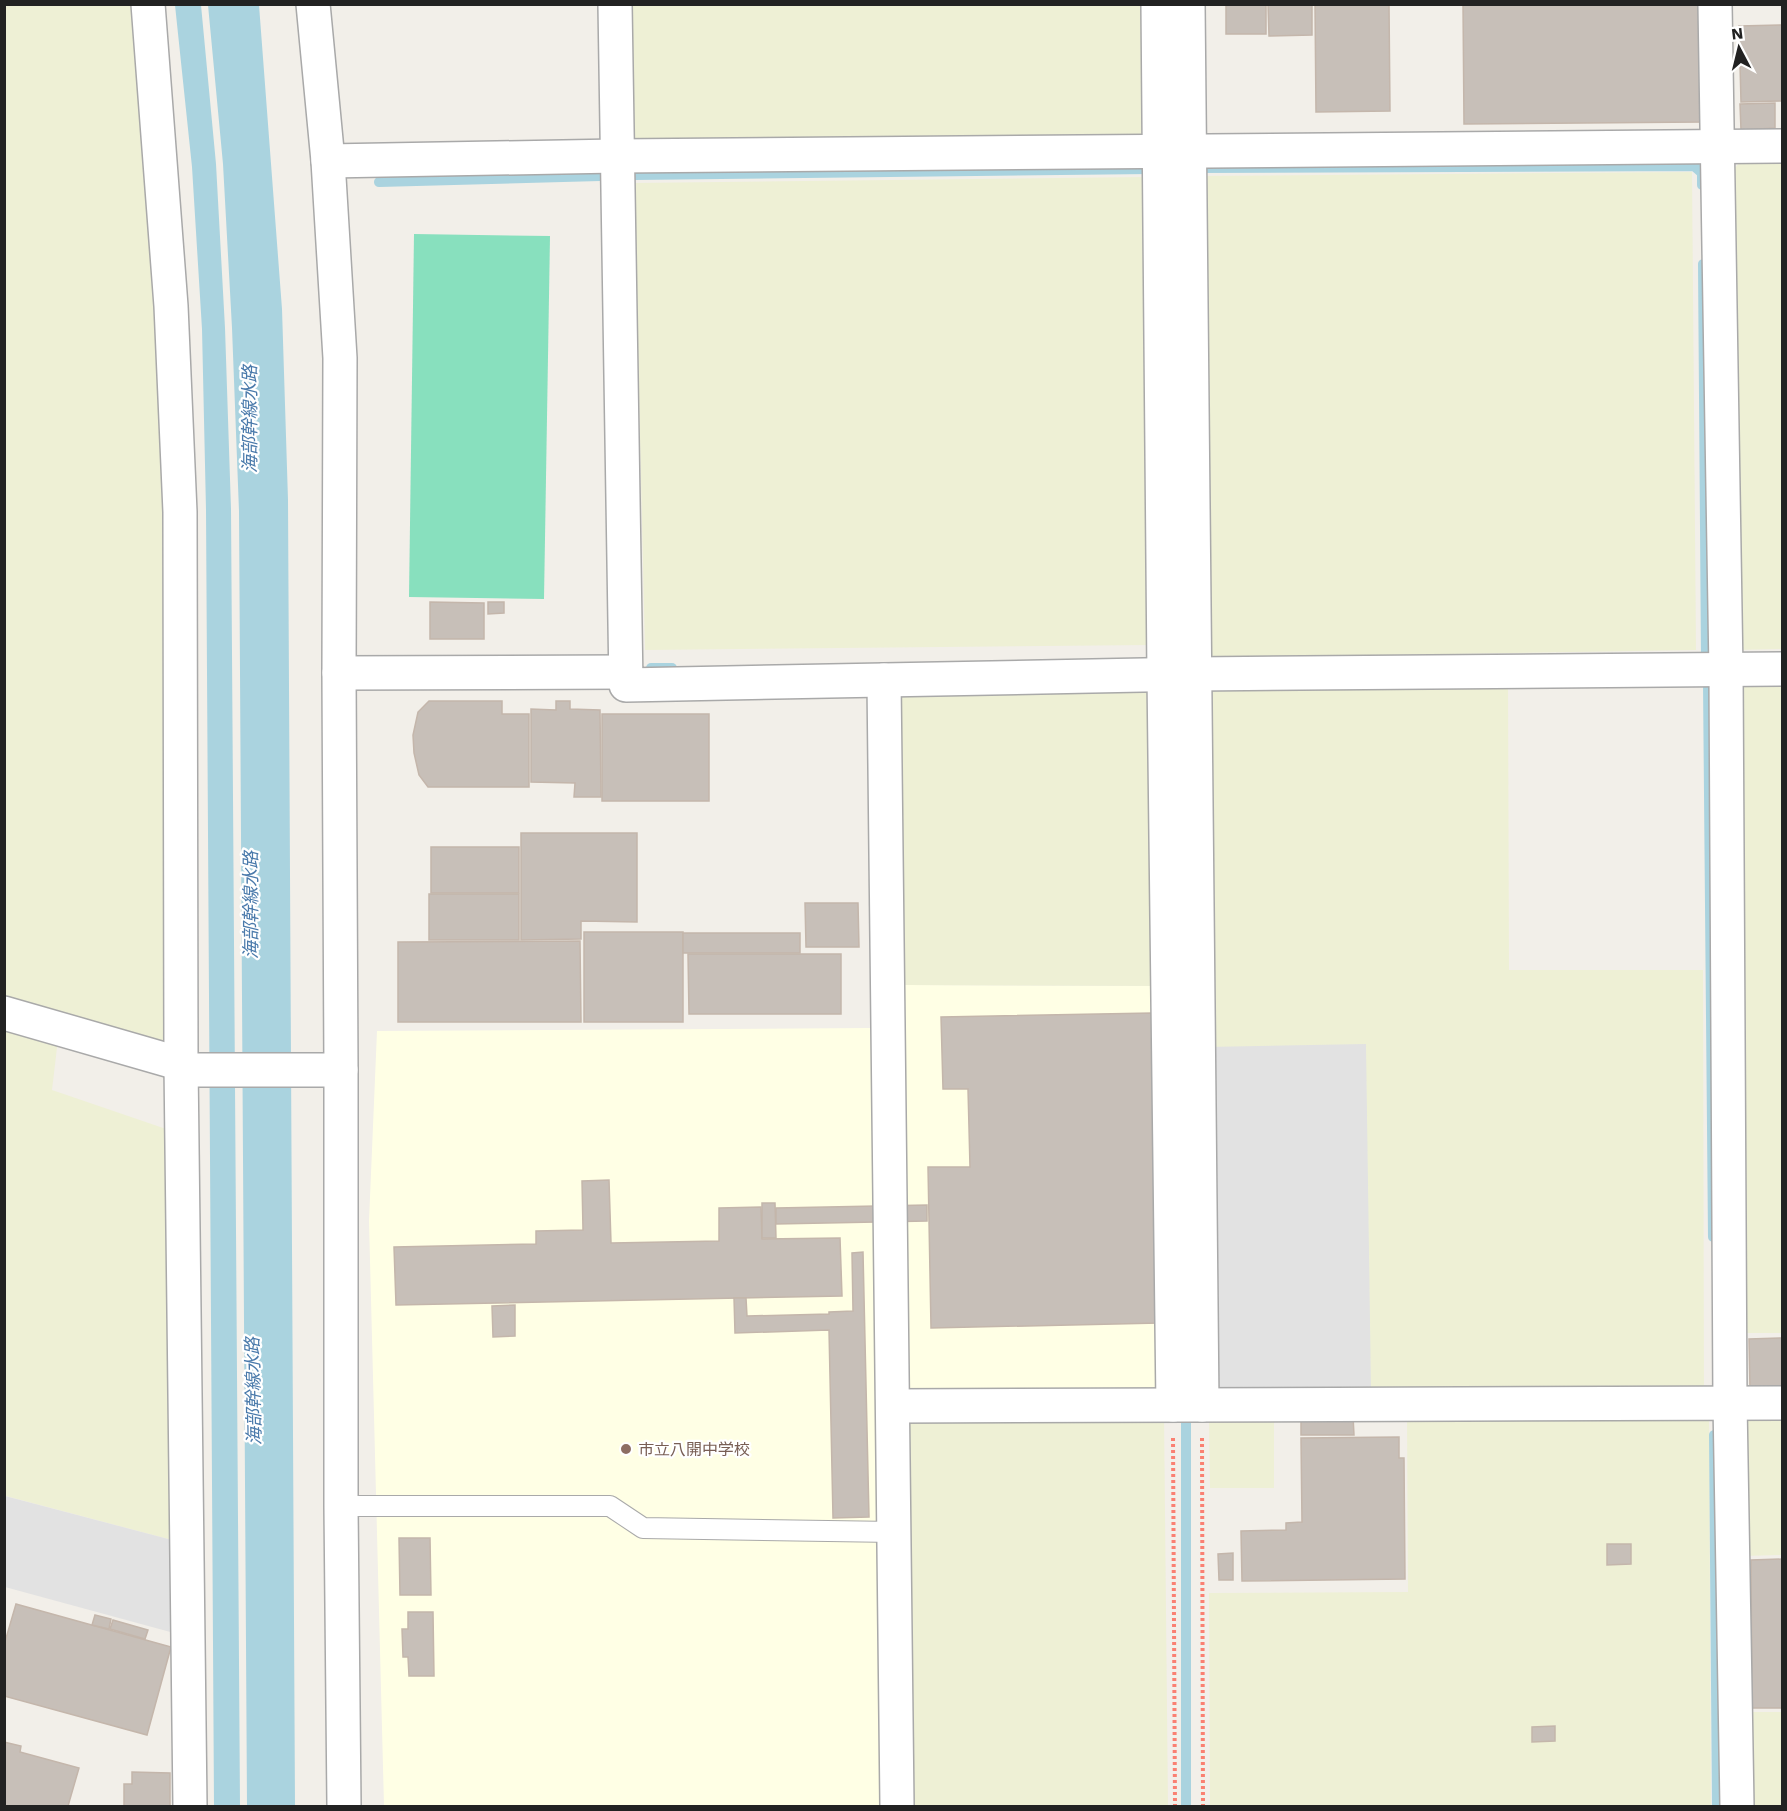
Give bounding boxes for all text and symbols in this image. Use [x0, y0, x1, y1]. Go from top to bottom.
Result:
north arrow [1709, 18, 1769, 78]
text: N [1730, 23, 1744, 44]
water label: 海部幹線水路 [239, 363, 260, 473]
water label: 海部幹線水路 [240, 849, 261, 959]
water label: 海部幹線水路 [242, 1335, 264, 1445]
place label: 市立八開中学校 [638, 1440, 750, 1459]
marker: 市立八開中学校 [619, 1442, 633, 1456]

